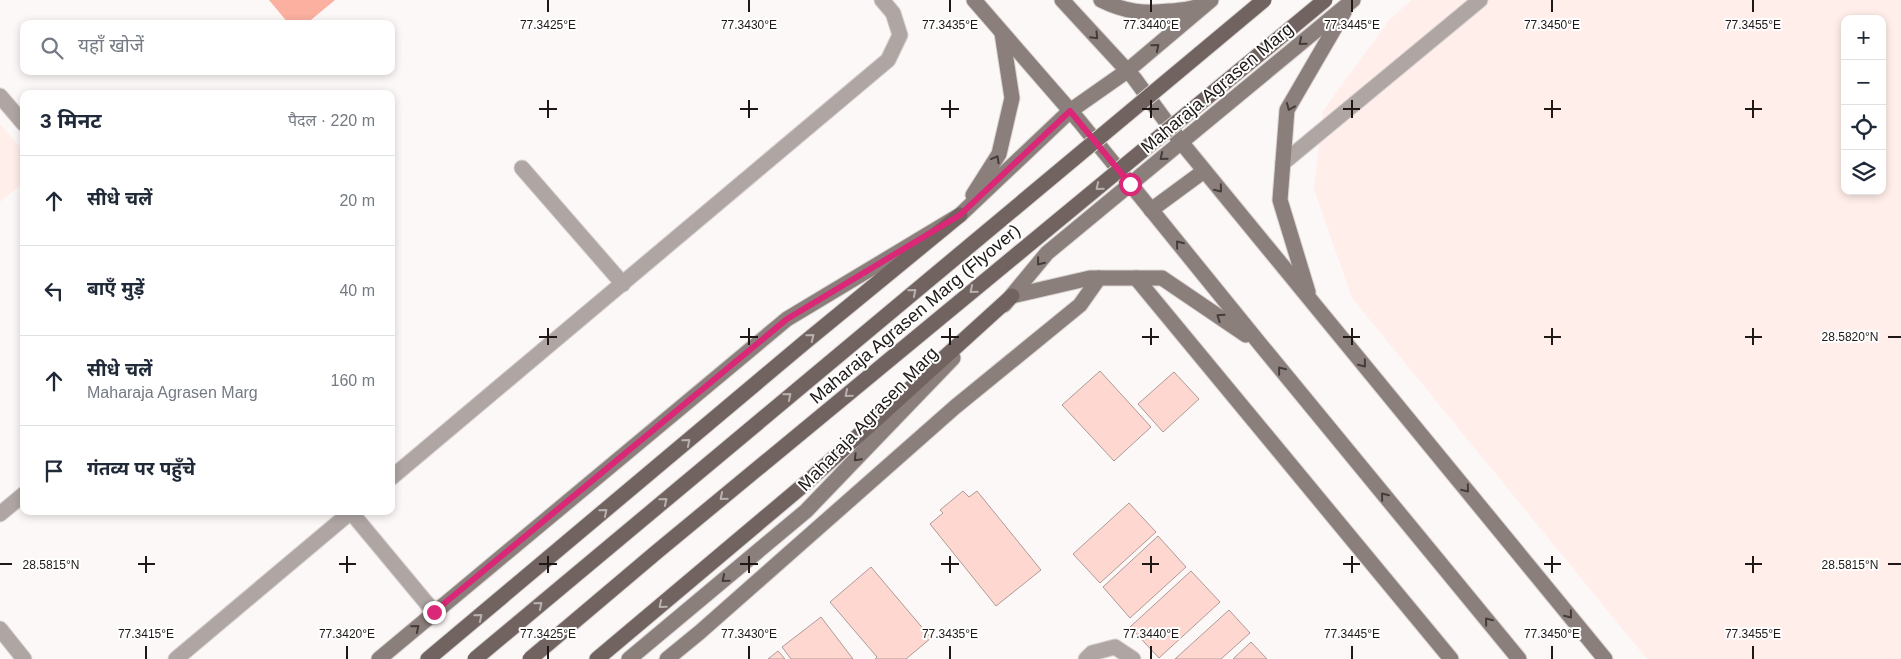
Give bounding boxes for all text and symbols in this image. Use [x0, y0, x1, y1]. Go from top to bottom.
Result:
map controls [1841, 15, 1886, 195]
button: + [1841, 15, 1886, 60]
text: 77.3425°E [520, 18, 576, 32]
text: 77.3430°E [721, 18, 777, 32]
text: 77.3435°E [922, 18, 978, 32]
text: 77.3440°E [1123, 18, 1179, 32]
text: 77.3445°E [1324, 18, 1380, 32]
text: 77.3450°E [1524, 18, 1580, 32]
text: 77.3455°E [1725, 18, 1781, 32]
street label: Maharaja Agrasen Marg [1137, 19, 1297, 157]
search box [20, 20, 395, 75]
one-way arrow [1089, 30, 1098, 39]
icon: search [38, 34, 66, 62]
text: यहाँ खोजें [78, 35, 144, 56]
one-way arrow [1299, 37, 1308, 45]
one-way arrow [1151, 43, 1160, 52]
button: − [1841, 60, 1886, 105]
one-way arrow [1286, 102, 1296, 111]
button: locate [1841, 105, 1886, 150]
text: 3 मिनट [40, 109, 102, 132]
text: पैदल · 220 m [288, 112, 375, 129]
button: layers [1841, 150, 1886, 195]
one-way arrow [1160, 151, 1169, 160]
one-way arrow [989, 155, 999, 164]
route start [1119, 173, 1142, 196]
one-way arrow [1095, 181, 1104, 190]
one-way arrow [1214, 183, 1222, 192]
icon: ahead [40, 187, 68, 215]
text: सीधे चलें [87, 188, 152, 209]
text: 20 m [339, 192, 375, 209]
street label: Maharaja Agrasen Marg (Flyover) [806, 220, 1024, 408]
one-way arrow [1176, 241, 1184, 250]
one-way arrow [1037, 256, 1045, 265]
icon: left [40, 277, 68, 305]
text: बाएँ मुड़ें [87, 278, 144, 299]
text: 40 m [339, 282, 375, 299]
one-way arrow [970, 285, 979, 294]
one-way arrow [907, 289, 916, 298]
one-way arrow [1216, 314, 1225, 323]
text: 28.5820°N [1822, 330, 1878, 344]
one-way arrow [806, 334, 815, 343]
street label: Maharaja Agrasen Marg [794, 343, 942, 495]
one-way arrow [1357, 358, 1366, 367]
text: सीधे चलें [87, 359, 152, 380]
icon: ahead [40, 367, 68, 395]
one-way arrow [1278, 367, 1287, 376]
text: 160 m [331, 372, 375, 389]
text: Maharaja Agrasen Marg [87, 384, 258, 401]
one-way arrow [845, 388, 854, 396]
one-way arrow [783, 393, 792, 402]
one-way arrow [682, 439, 691, 448]
one-way arrow [854, 452, 863, 461]
icon: arrive [40, 457, 68, 485]
text: गंतव्य पर पहुँचे [87, 458, 195, 479]
one-way arrow [1460, 484, 1469, 493]
one-way arrow [719, 492, 728, 501]
one-way arrow [1382, 493, 1390, 502]
one-way arrow [658, 498, 667, 506]
one-way arrow [598, 509, 607, 518]
text: 28.5815°N [23, 558, 79, 572]
text: 28.5815°N [1822, 558, 1878, 572]
one-way arrow [721, 573, 730, 582]
one-way arrow [658, 599, 667, 608]
route end [423, 601, 446, 624]
one-way arrow [534, 602, 543, 611]
one-way arrow [1564, 609, 1572, 618]
one-way arrow [473, 614, 482, 622]
one-way arrow [1484, 618, 1493, 627]
one-way arrow [410, 625, 419, 633]
text: 77.3415°E [118, 627, 174, 641]
text: 77.3420°E [319, 627, 375, 641]
text: 77.3425°E [520, 627, 576, 641]
text: 77.3430°E [721, 627, 777, 641]
text: 77.3435°E [922, 627, 978, 641]
text: 77.3440°E [1123, 627, 1179, 641]
text: 77.3445°E [1324, 627, 1380, 641]
text: 77.3450°E [1524, 627, 1580, 641]
text: 77.3455°E [1725, 627, 1781, 641]

